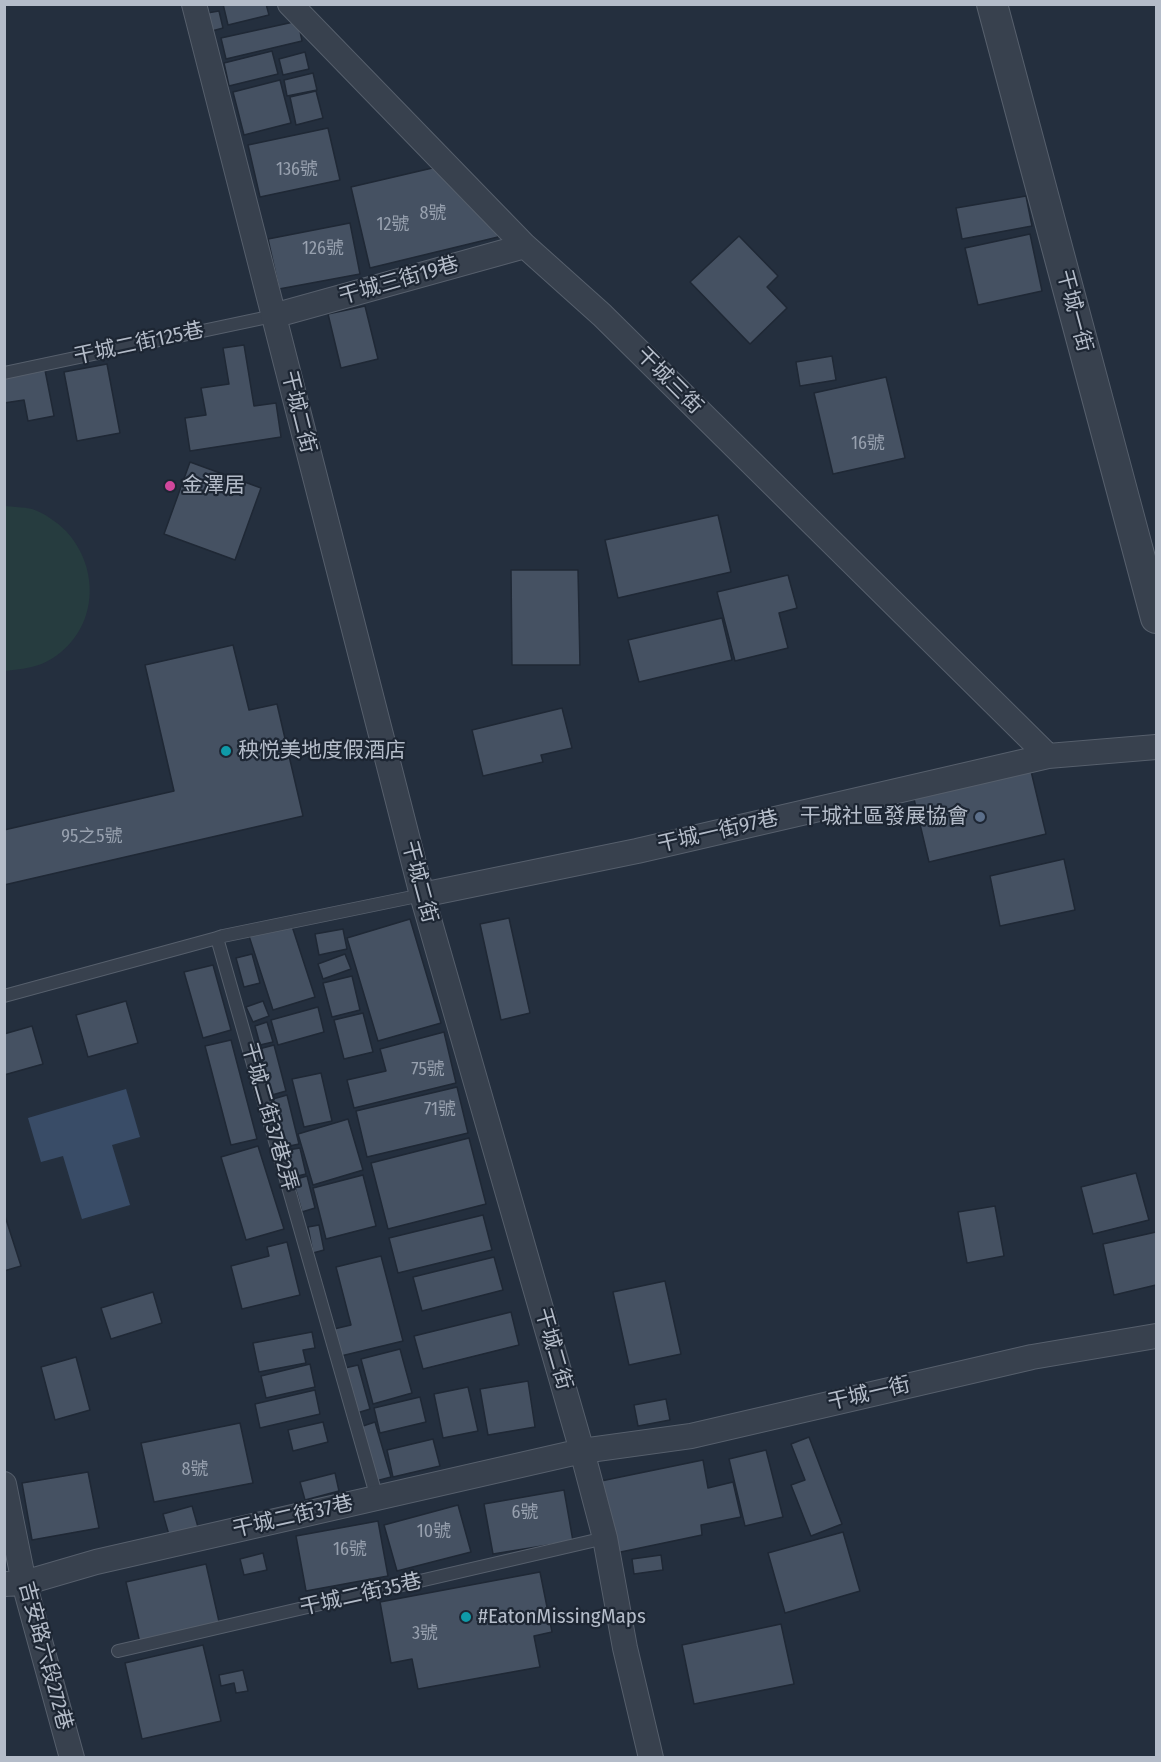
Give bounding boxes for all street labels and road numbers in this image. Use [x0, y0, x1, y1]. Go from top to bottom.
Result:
street label: 干城三街19巷 [336, 252, 462, 310]
street label: 干城一街 [1051, 267, 1097, 355]
street label: 干城二街125巷 [72, 318, 206, 370]
street label: 干城三街 [630, 342, 708, 420]
street label: 干城二街 [276, 368, 320, 456]
street label: 干城一街97巷 [655, 806, 781, 858]
street label: 干城二街 [396, 838, 442, 926]
street label: 干城二街37巷2弄 [236, 1040, 302, 1194]
street label: 干城二街 [529, 1305, 577, 1393]
street label: 干城一街 [825, 1372, 913, 1416]
street label: 干城二街37巷 [230, 1491, 356, 1543]
street label: 干城二街35巷 [298, 1569, 424, 1621]
street label: 吉安路六段272巷 [13, 1579, 77, 1733]

